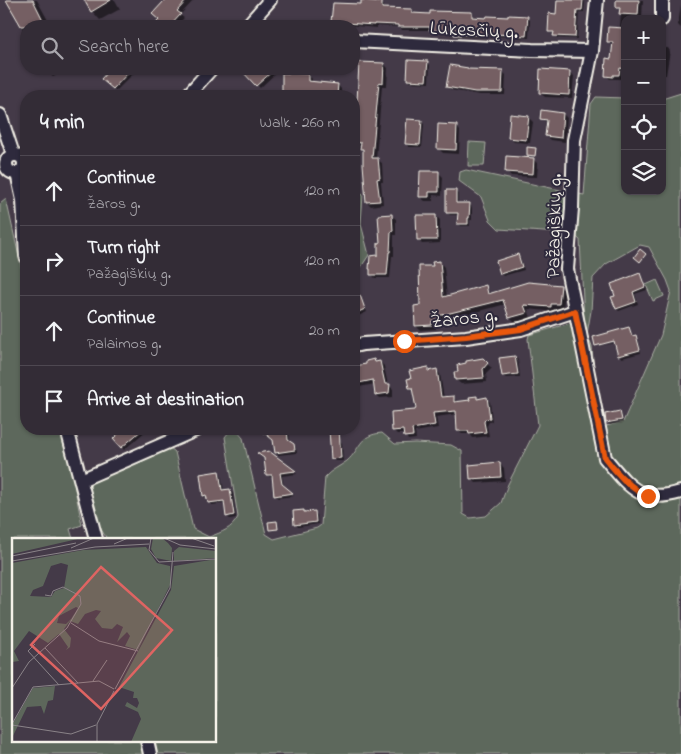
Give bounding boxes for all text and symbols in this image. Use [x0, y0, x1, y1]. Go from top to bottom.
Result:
street label: Lūkesčių g. [429, 15, 519, 49]
map controls [621, 15, 666, 195]
button: + [621, 15, 666, 60]
search box [20, 20, 360, 75]
icon: search [38, 34, 66, 62]
text: Search here [78, 34, 169, 61]
button: − [621, 60, 666, 105]
button: locate [621, 105, 666, 150]
text: 4 min [40, 108, 84, 138]
text: Walk · 260 m [260, 111, 340, 135]
button: layers [621, 150, 666, 195]
text: Continue [87, 165, 155, 192]
street label: Pažagiškių g. [540, 173, 572, 279]
icon: ahead [40, 177, 68, 205]
text: 120 m [304, 179, 340, 203]
text: Žaros g. [87, 192, 141, 216]
text: Turn right [87, 235, 160, 262]
icon: right [40, 247, 68, 275]
text: 120 m [304, 249, 340, 273]
text: Pažagiškių g. [87, 262, 171, 286]
street label: Žaros g. [429, 302, 499, 338]
text: Continue [87, 305, 155, 332]
icon: ahead [40, 317, 68, 345]
text: 20 m [309, 319, 340, 343]
route start [393, 330, 416, 353]
text: Palaimos g. [87, 332, 162, 356]
icon: arrive [40, 387, 68, 415]
text: Arrive at destination [87, 387, 244, 414]
route end [637, 485, 660, 508]
inset map [12, 538, 216, 742]

